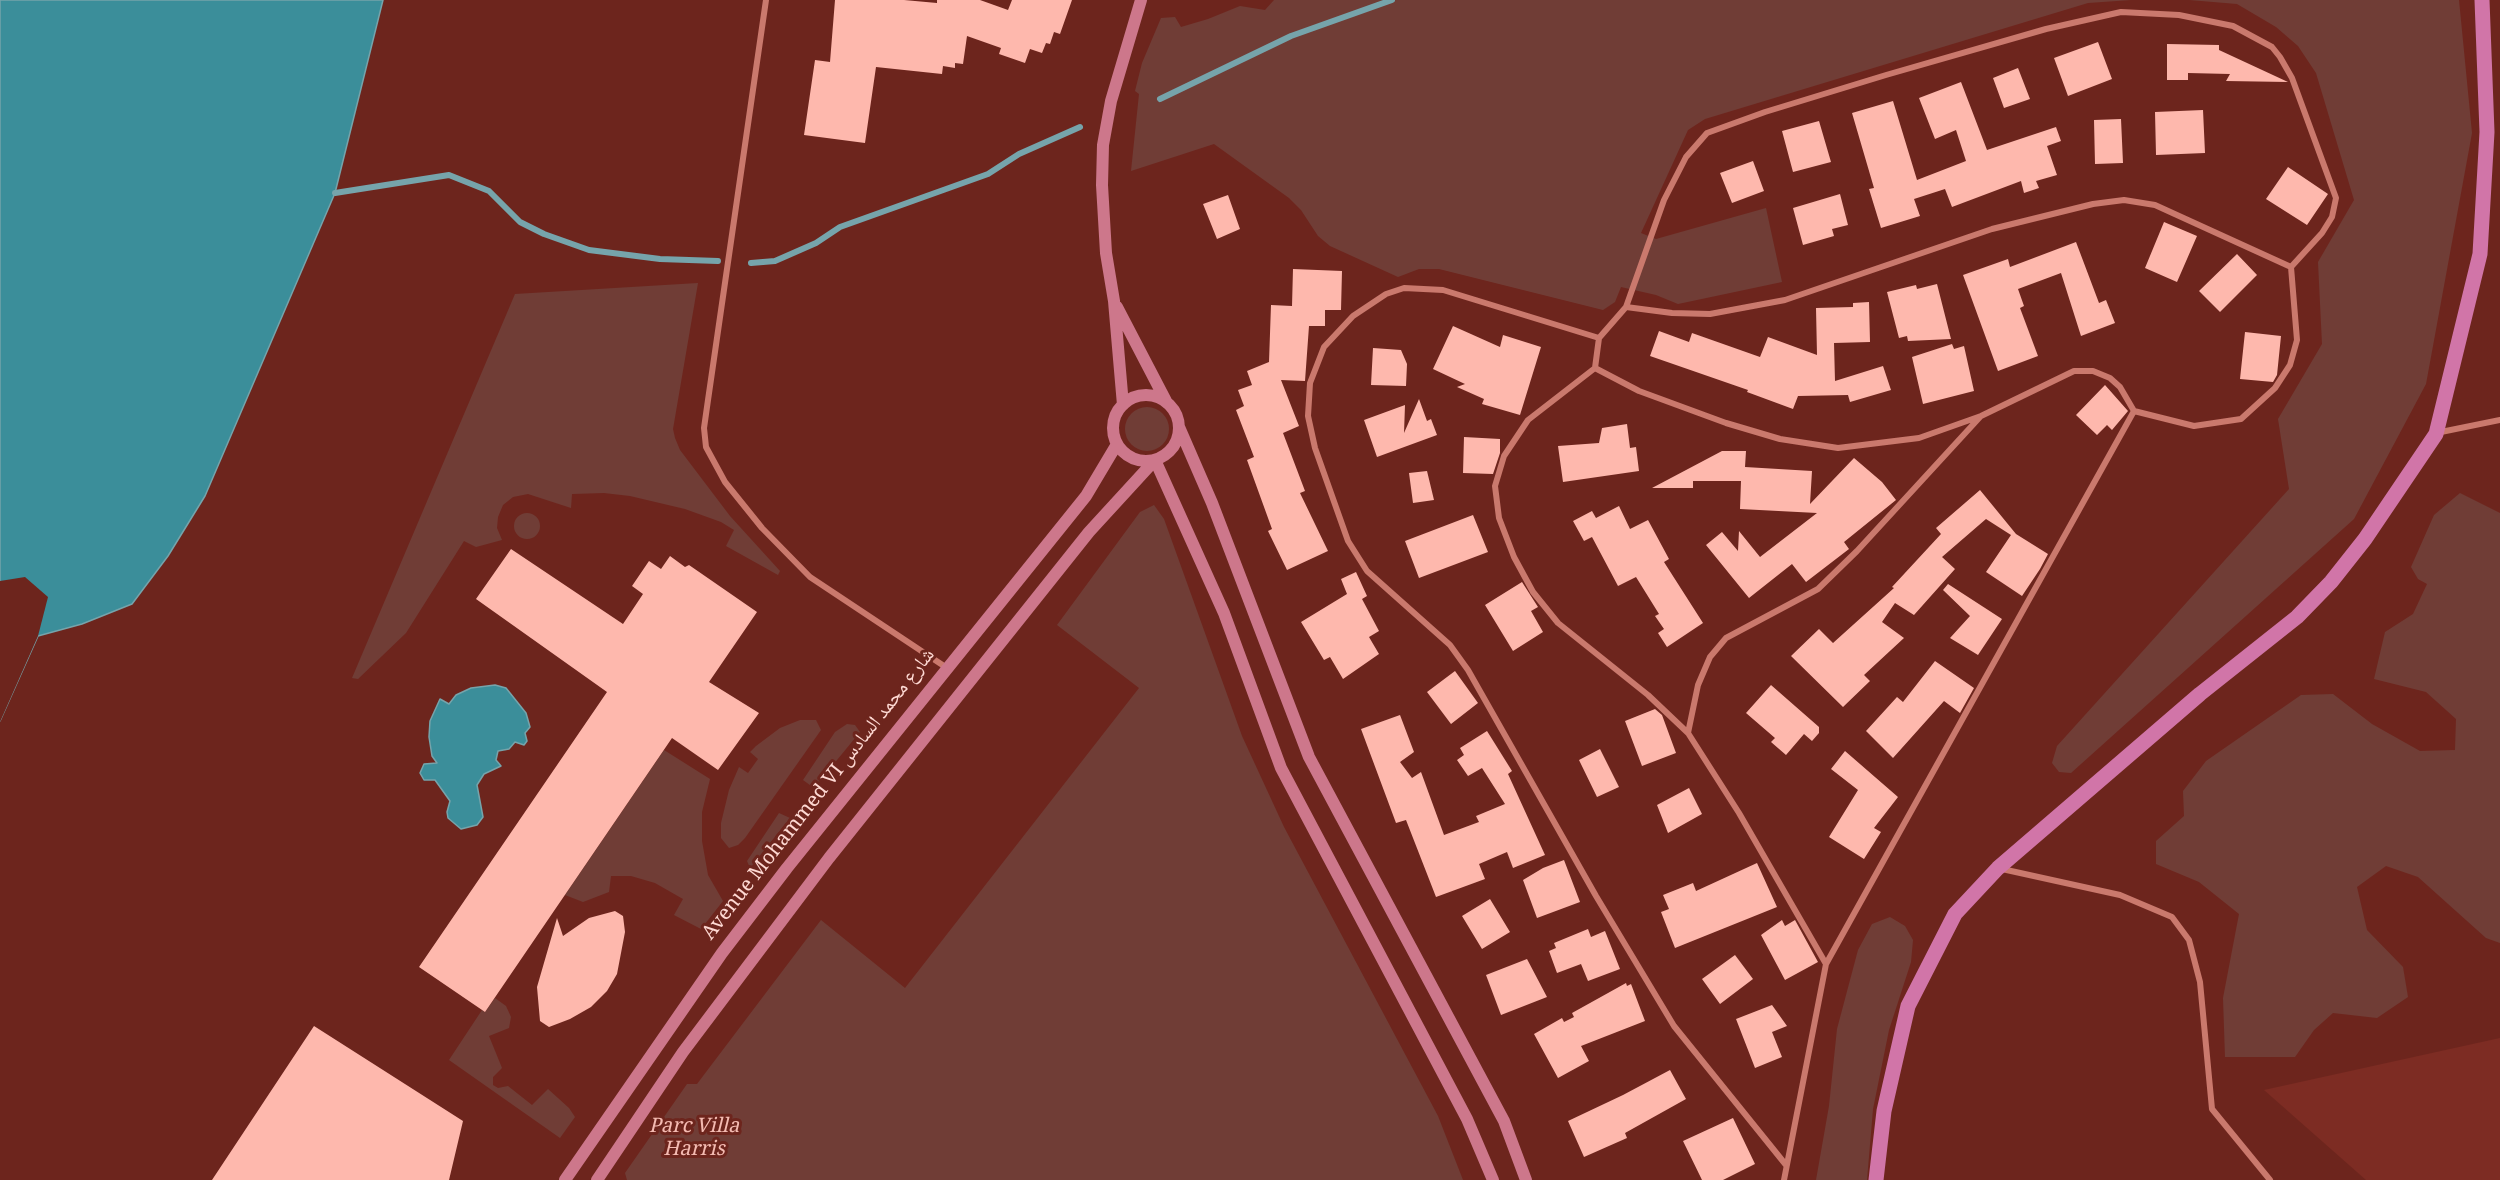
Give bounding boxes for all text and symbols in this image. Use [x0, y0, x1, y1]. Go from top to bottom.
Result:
street label: Avenue Mohammed VI شارع محمد السادس [700, 645, 942, 947]
park label: Parc Villa Harris [649, 1117, 739, 1164]

